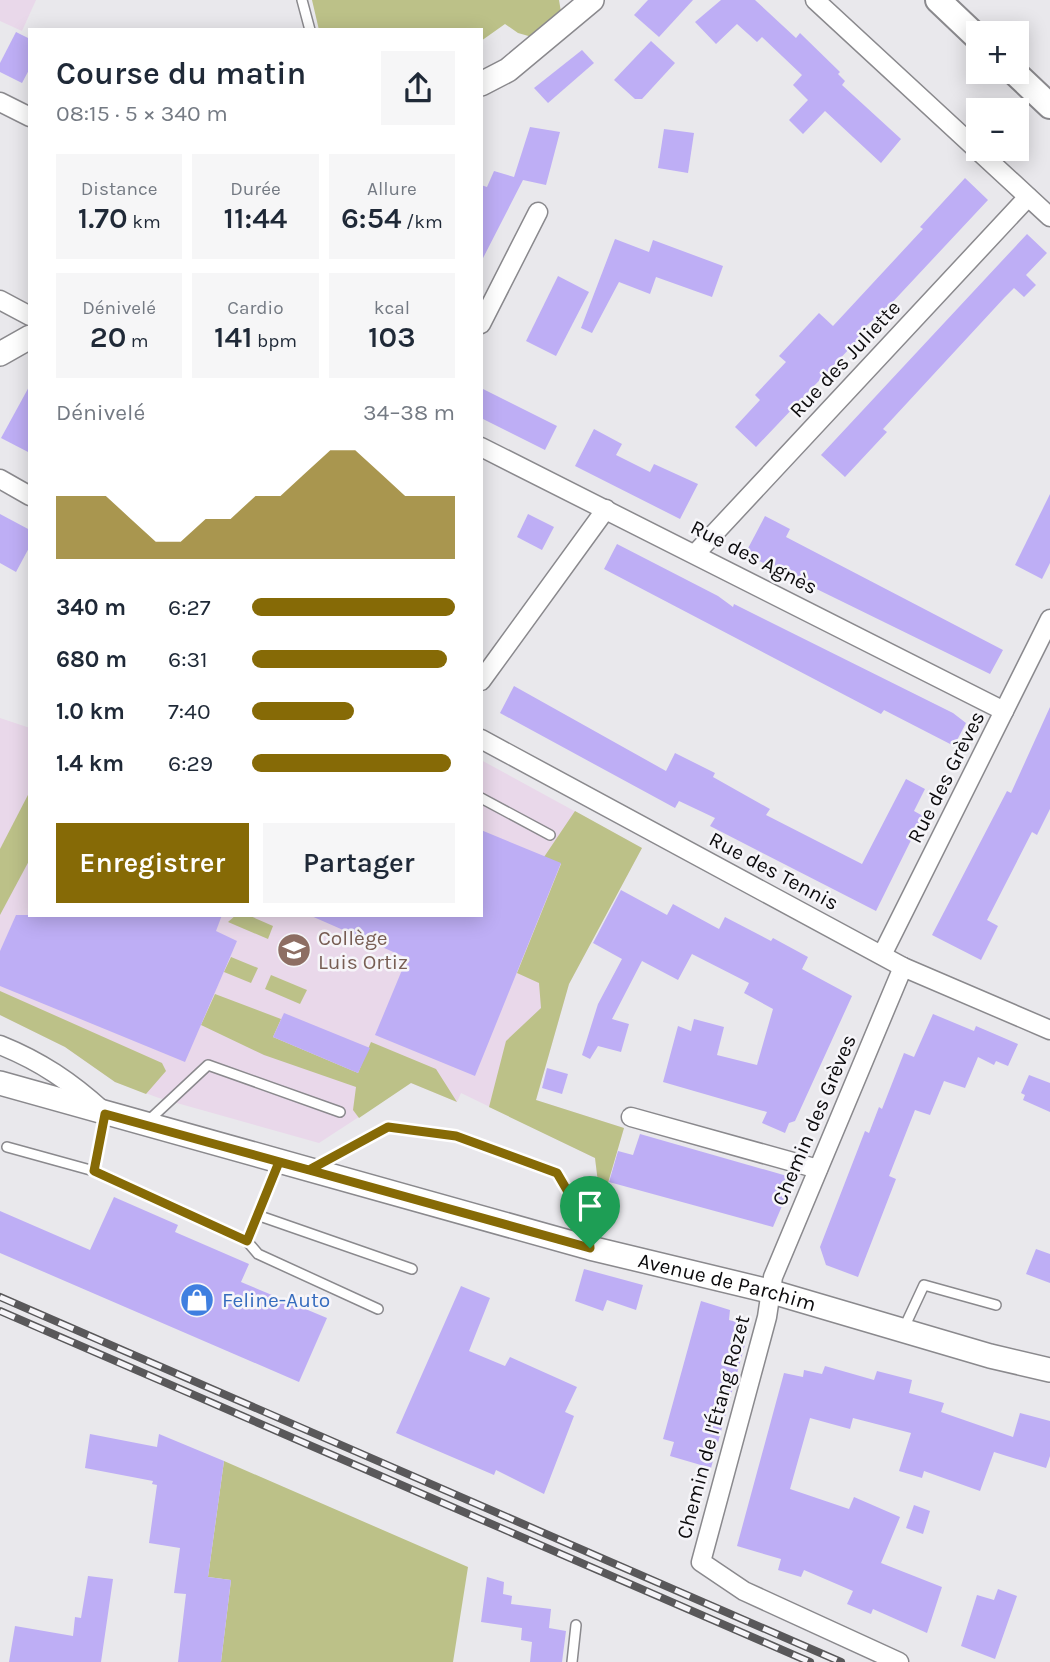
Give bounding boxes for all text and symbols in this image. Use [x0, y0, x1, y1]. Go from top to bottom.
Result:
map controls [966, 21, 1029, 161]
button: + [966, 21, 1029, 84]
button: share [381, 51, 455, 125]
text: Course du matin [56, 55, 306, 92]
button: − [966, 98, 1029, 161]
text: 08:15 · 5 × 340 m [56, 100, 228, 127]
text: Distance [81, 178, 158, 200]
text: Durée [230, 178, 281, 200]
text: Allure [367, 178, 417, 200]
text: 1.70 [78, 200, 128, 236]
text: 11:44 [224, 200, 287, 236]
text: 6:54 [341, 200, 402, 236]
text: km [128, 211, 161, 233]
text: /km [402, 211, 443, 233]
street label: Rue des Juliette [785, 295, 905, 423]
text: Dénivelé [82, 297, 156, 319]
text: Cardio [227, 297, 284, 319]
text: kcal [374, 297, 410, 319]
text: 20 [90, 319, 126, 355]
text: 141 [214, 319, 252, 355]
text: 103 [368, 319, 416, 355]
text: m [126, 330, 149, 352]
text: bpm [252, 330, 297, 352]
text: Dénivelé [56, 399, 145, 426]
text: 34–38 m [363, 399, 455, 426]
street label: Rue des Agnès [687, 515, 821, 599]
text: 340 m [56, 594, 126, 621]
text: 6:27 [168, 594, 211, 621]
text: 680 m [56, 646, 127, 673]
text: 6:31 [168, 646, 208, 673]
text: 1.0 km [56, 698, 125, 725]
text: 7:40 [168, 698, 211, 725]
street label: Rue des Grèves [902, 707, 990, 847]
text: 1.4 km [56, 750, 124, 777]
text: 6:29 [168, 750, 213, 777]
button: Enregistrer [56, 823, 249, 903]
button: Partager [263, 823, 455, 903]
street label: Rue des Tennis [705, 827, 843, 915]
place label: Collège Luis Ortiz [318, 926, 408, 974]
school or university icon: Collège Luis Ortiz [275, 931, 313, 969]
street label: Chemin des Grèves [767, 1031, 861, 1209]
pin [560, 1176, 620, 1248]
icon: arrive [571, 1187, 609, 1225]
street label: Avenue de Parchim [636, 1248, 819, 1316]
shop icon: Feline-Auto [178, 1281, 216, 1319]
place label: Feline-Auto [222, 1288, 330, 1312]
street label: Chemin de l'Étang Rozet [672, 1312, 754, 1541]

